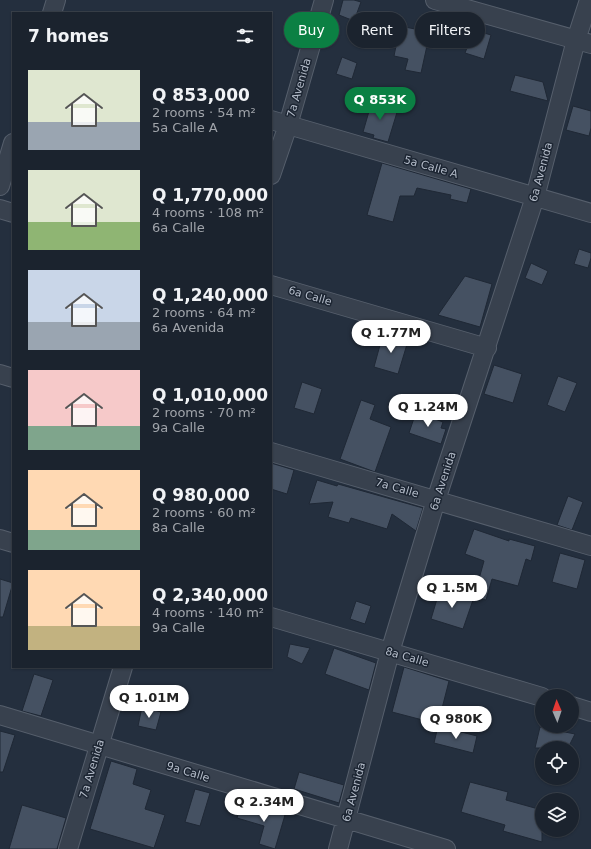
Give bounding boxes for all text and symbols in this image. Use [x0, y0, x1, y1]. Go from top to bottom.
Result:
chip: Buy [284, 12, 339, 48]
chip: Rent [347, 12, 407, 48]
chip: Filters [415, 12, 485, 48]
icon: filters [234, 25, 256, 47]
text: 7 homes [28, 26, 109, 46]
street label: 7a Avenida [284, 57, 314, 119]
text: Q 853,000 [152, 85, 250, 105]
icon: home [60, 86, 108, 134]
pin: Q 853K [347, 87, 413, 121]
text: Q 853K [354, 92, 406, 107]
text: 2 rooms · 54 m² [152, 105, 256, 120]
text: 5a Calle A [152, 120, 218, 135]
street label: 6a Avenida [527, 141, 555, 203]
street label: 5a Calle A [403, 153, 460, 181]
text: Q 1,770,000 [152, 185, 268, 205]
icon: home [60, 186, 108, 234]
text: 4 rooms · 108 m² [152, 205, 264, 220]
text: 6a Calle [152, 220, 205, 235]
street label: 6a Calle [287, 284, 333, 308]
text: Q 1,240,000 [152, 285, 268, 305]
icon: home [60, 286, 108, 334]
text: 2 rooms · 64 m² [152, 305, 256, 320]
text: 6a Avenida [152, 320, 224, 335]
pin: Q 1.77M [354, 320, 428, 354]
text: Q 1.77M [361, 325, 421, 340]
text: Q 1,010,000 [152, 385, 268, 405]
icon: home [60, 386, 108, 434]
pin: Q 1.24M [391, 394, 465, 428]
text: Q 1.24M [398, 399, 458, 414]
text: 2 rooms · 70 m² [152, 405, 256, 420]
text: 9a Calle [152, 420, 205, 435]
street label: 6a Avenida [427, 450, 459, 512]
street label: 7a Calle [374, 476, 420, 500]
text: Q 980,000 [152, 485, 250, 505]
icon: home [60, 486, 108, 534]
text: 2 rooms · 60 m² [152, 505, 256, 520]
text: 8a Calle [152, 520, 205, 535]
pin: Q 1.5M [419, 575, 485, 609]
text: Q 1.5M [426, 580, 478, 595]
text: Q 2,340,000 [152, 585, 268, 605]
icon: home [60, 586, 108, 634]
text: 4 rooms · 140 m² [152, 605, 264, 620]
text: 9a Calle [152, 620, 205, 635]
street label: 8a Calle [384, 645, 430, 669]
pin: Q 1.01M [112, 685, 186, 719]
north arrow [535, 689, 579, 733]
map controls [535, 689, 579, 837]
text: Q 1.01M [119, 690, 179, 705]
pin: Q 980K [423, 706, 489, 740]
text: Q 980K [430, 711, 482, 726]
street label: 7a Avenida [77, 738, 107, 800]
button: locate [535, 741, 579, 785]
street label: 9a Calle [165, 759, 211, 785]
street label: 6a Avenida [340, 761, 368, 823]
pin: Q 2.34M [227, 789, 301, 823]
button: layers [535, 793, 579, 837]
text: Q 2.34M [234, 794, 294, 809]

